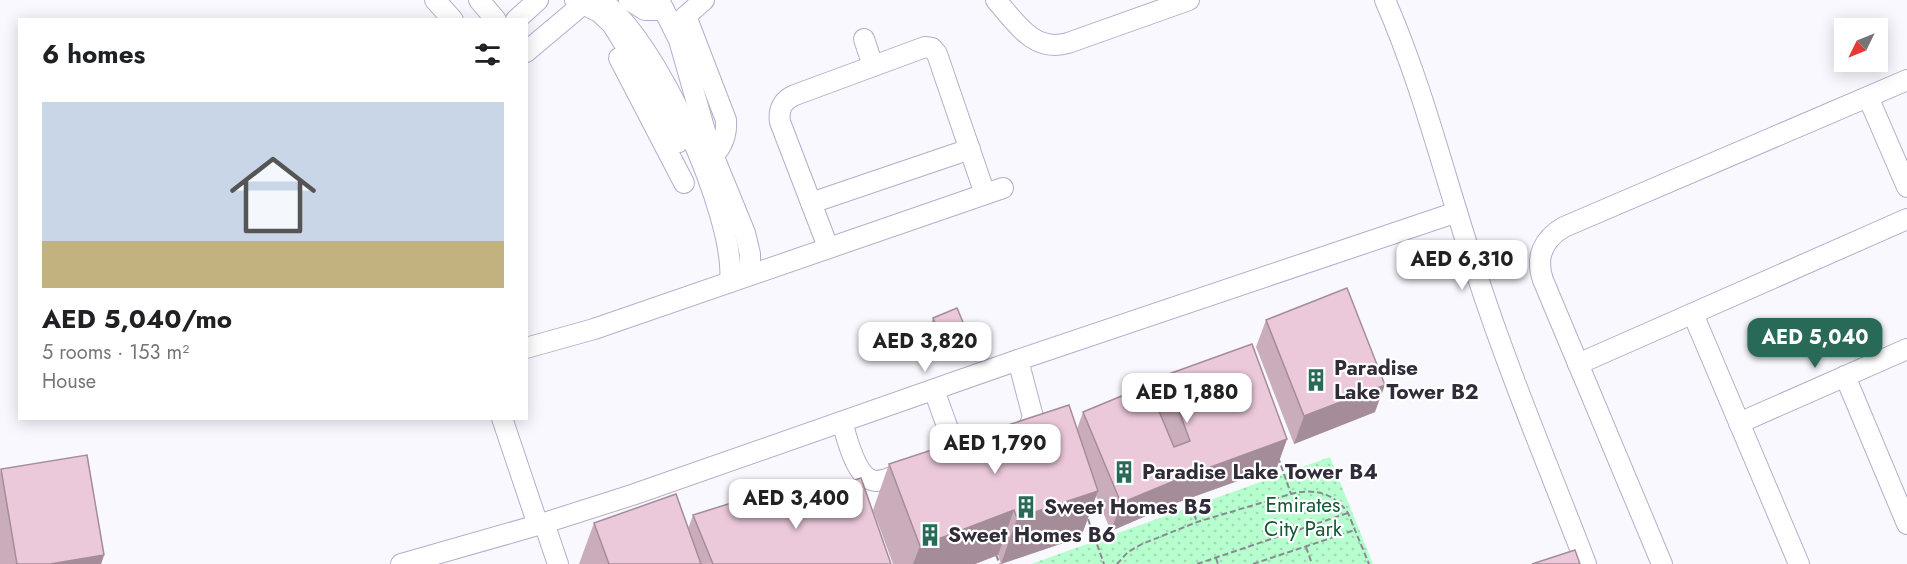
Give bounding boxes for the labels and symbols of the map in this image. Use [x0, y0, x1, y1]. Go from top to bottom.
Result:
north arrow [1834, 18, 1888, 72]
pin: AED 6,310 [1393, 240, 1531, 291]
pin: AED 5,040 [1746, 318, 1884, 369]
pin: AED 3,820 [856, 322, 994, 373]
place label: Paradise Lake Tower B2 [1334, 353, 1479, 407]
building icon: Paradise Lake Tower B2 [1303, 367, 1329, 393]
pin: AED 1,880 [1118, 373, 1256, 424]
pin: AED 1,790 [926, 424, 1064, 475]
place label: Paradise Lake Tower B4 [1142, 457, 1378, 487]
building icon: Paradise Lake Tower B4 [1111, 459, 1137, 485]
pin: AED 3,400 [727, 479, 865, 530]
park label: Emirates City Park [1264, 490, 1343, 544]
place label: Sweet Homes B5 [1044, 492, 1211, 522]
building icon: Sweet Homes B5 [1013, 494, 1039, 520]
place label: Sweet Homes B6 [948, 520, 1116, 550]
building icon: Sweet Homes B6 [917, 522, 943, 548]

